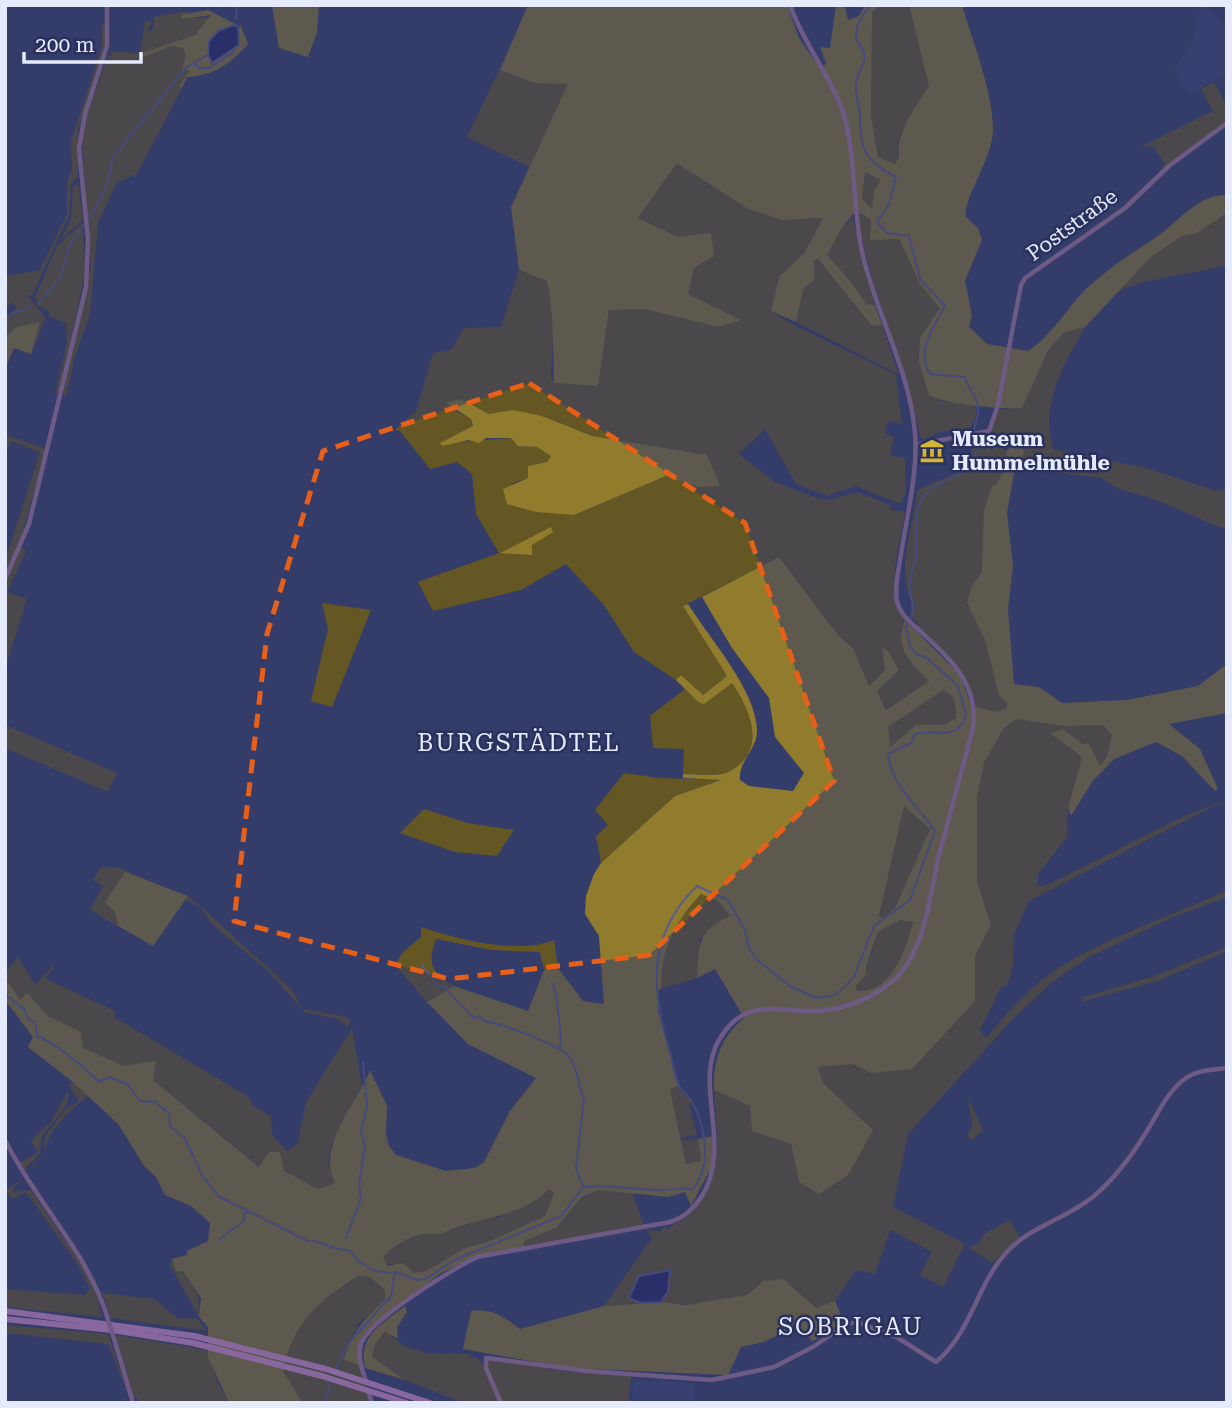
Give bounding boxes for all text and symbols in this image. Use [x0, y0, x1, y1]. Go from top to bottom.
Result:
scale bar [24, 21, 142, 65]
text: 200 m [35, 33, 95, 57]
street label: Poststraße [1022, 184, 1122, 266]
place label: Museum Hummelmühle [952, 427, 1110, 475]
museum icon: Museum Hummelmühle [918, 437, 946, 465]
district label: BURGSTÄDTEL [417, 728, 621, 757]
district label: SOBRIGAU [778, 1313, 924, 1341]

